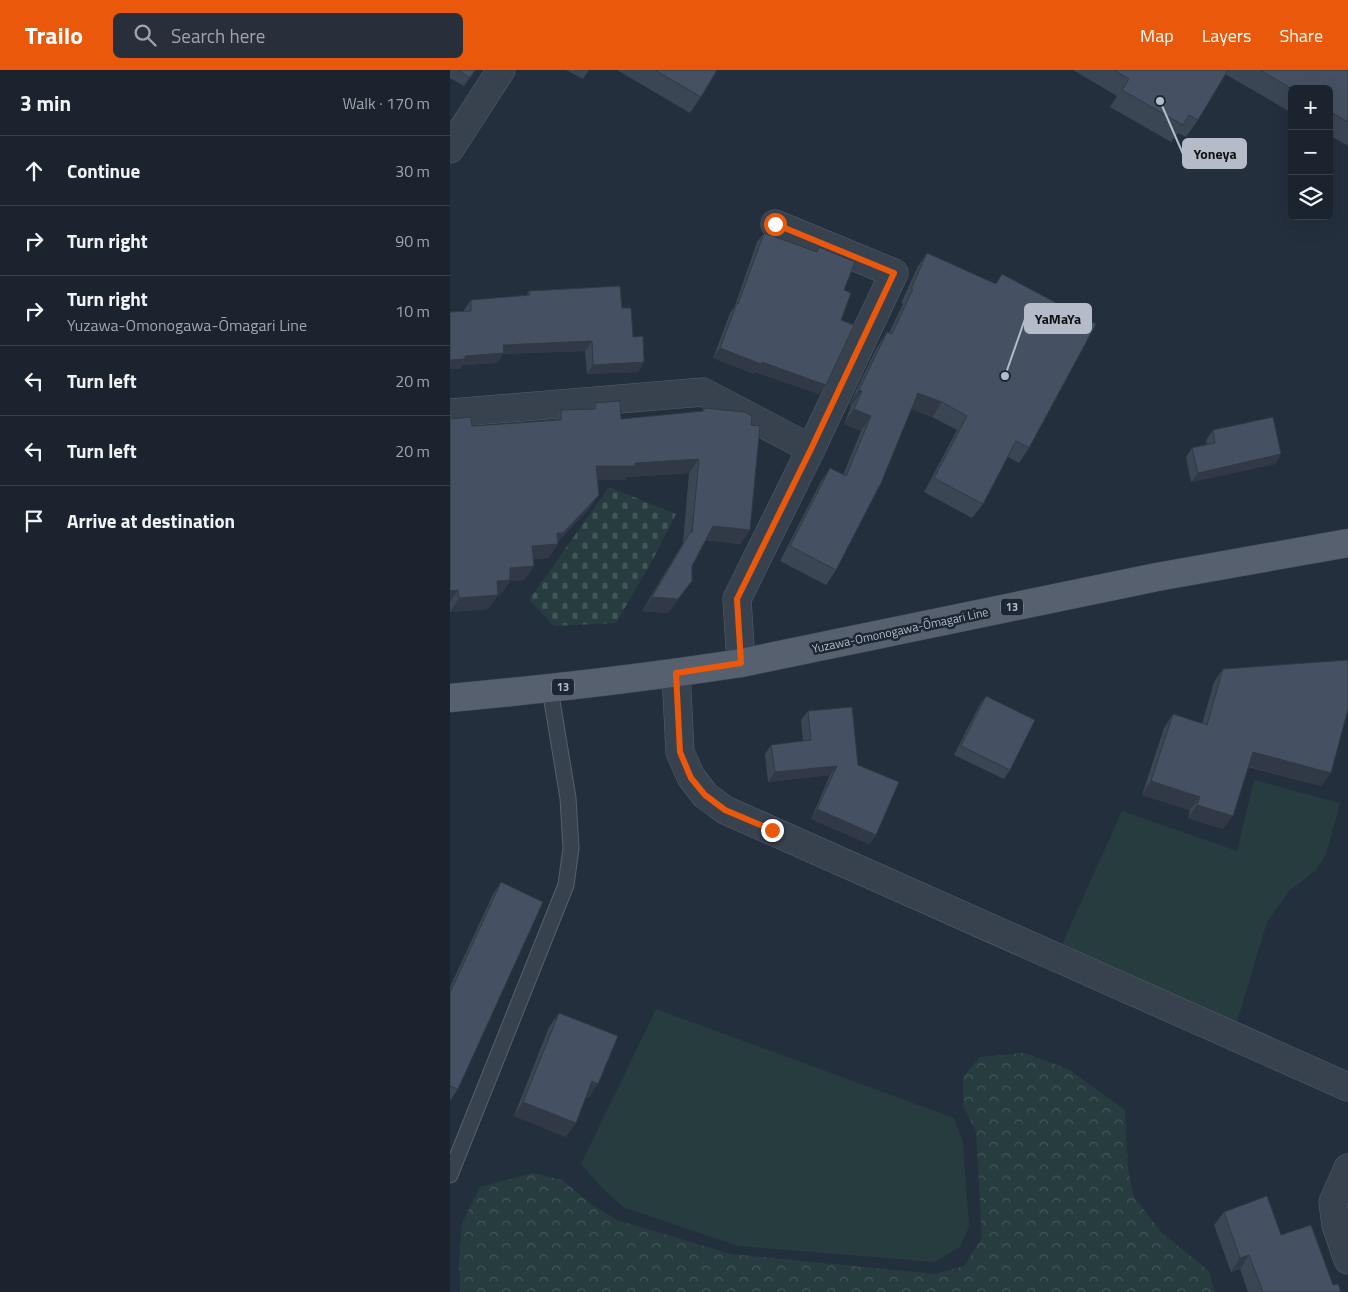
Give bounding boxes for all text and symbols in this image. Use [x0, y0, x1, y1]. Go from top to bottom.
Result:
search box [113, 13, 463, 58]
text: Trailo [25, 17, 83, 53]
icon: search [131, 21, 159, 49]
text: Search here [171, 21, 265, 50]
text: Map [1140, 22, 1174, 49]
text: Layers [1202, 22, 1251, 49]
text: Share [1279, 22, 1323, 49]
map controls [1288, 85, 1333, 220]
button: + [1288, 85, 1333, 130]
text: 3 min [20, 87, 71, 119]
text: Walk · 170 m [342, 91, 430, 115]
button: − [1288, 130, 1333, 175]
callout: Yoneya [1183, 139, 1246, 168]
text: Yoneya [1193, 143, 1237, 164]
text: Continue [67, 156, 140, 185]
icon: ahead [20, 157, 48, 185]
text: 30 m [395, 159, 430, 183]
button: layers [1288, 175, 1333, 220]
route start [764, 213, 787, 236]
text: Turn right [67, 226, 148, 255]
icon: right [20, 227, 48, 255]
text: 90 m [395, 229, 430, 253]
text: Turn right [67, 284, 148, 313]
icon: right [20, 297, 48, 325]
text: 10 m [395, 299, 430, 323]
callout: YaMaYa [1025, 304, 1091, 333]
text: YaMaYa [1035, 308, 1081, 329]
text: Yuzawa-Omonogawa-Ōmagari Line [67, 313, 307, 337]
text: Turn left [67, 366, 137, 395]
icon: left [20, 367, 48, 395]
text: 20 m [395, 369, 430, 393]
text: Turn left [67, 436, 137, 465]
icon: left [20, 437, 48, 465]
text: 20 m [395, 439, 430, 463]
text: Arrive at destination [67, 506, 235, 535]
icon: arrive [20, 507, 48, 535]
road number: 13 [1001, 598, 1023, 616]
street label: Yuzawa-Omonogawa-Ōmagari Line [810, 602, 990, 658]
road number: 13 [552, 678, 574, 696]
route end [761, 819, 784, 842]

